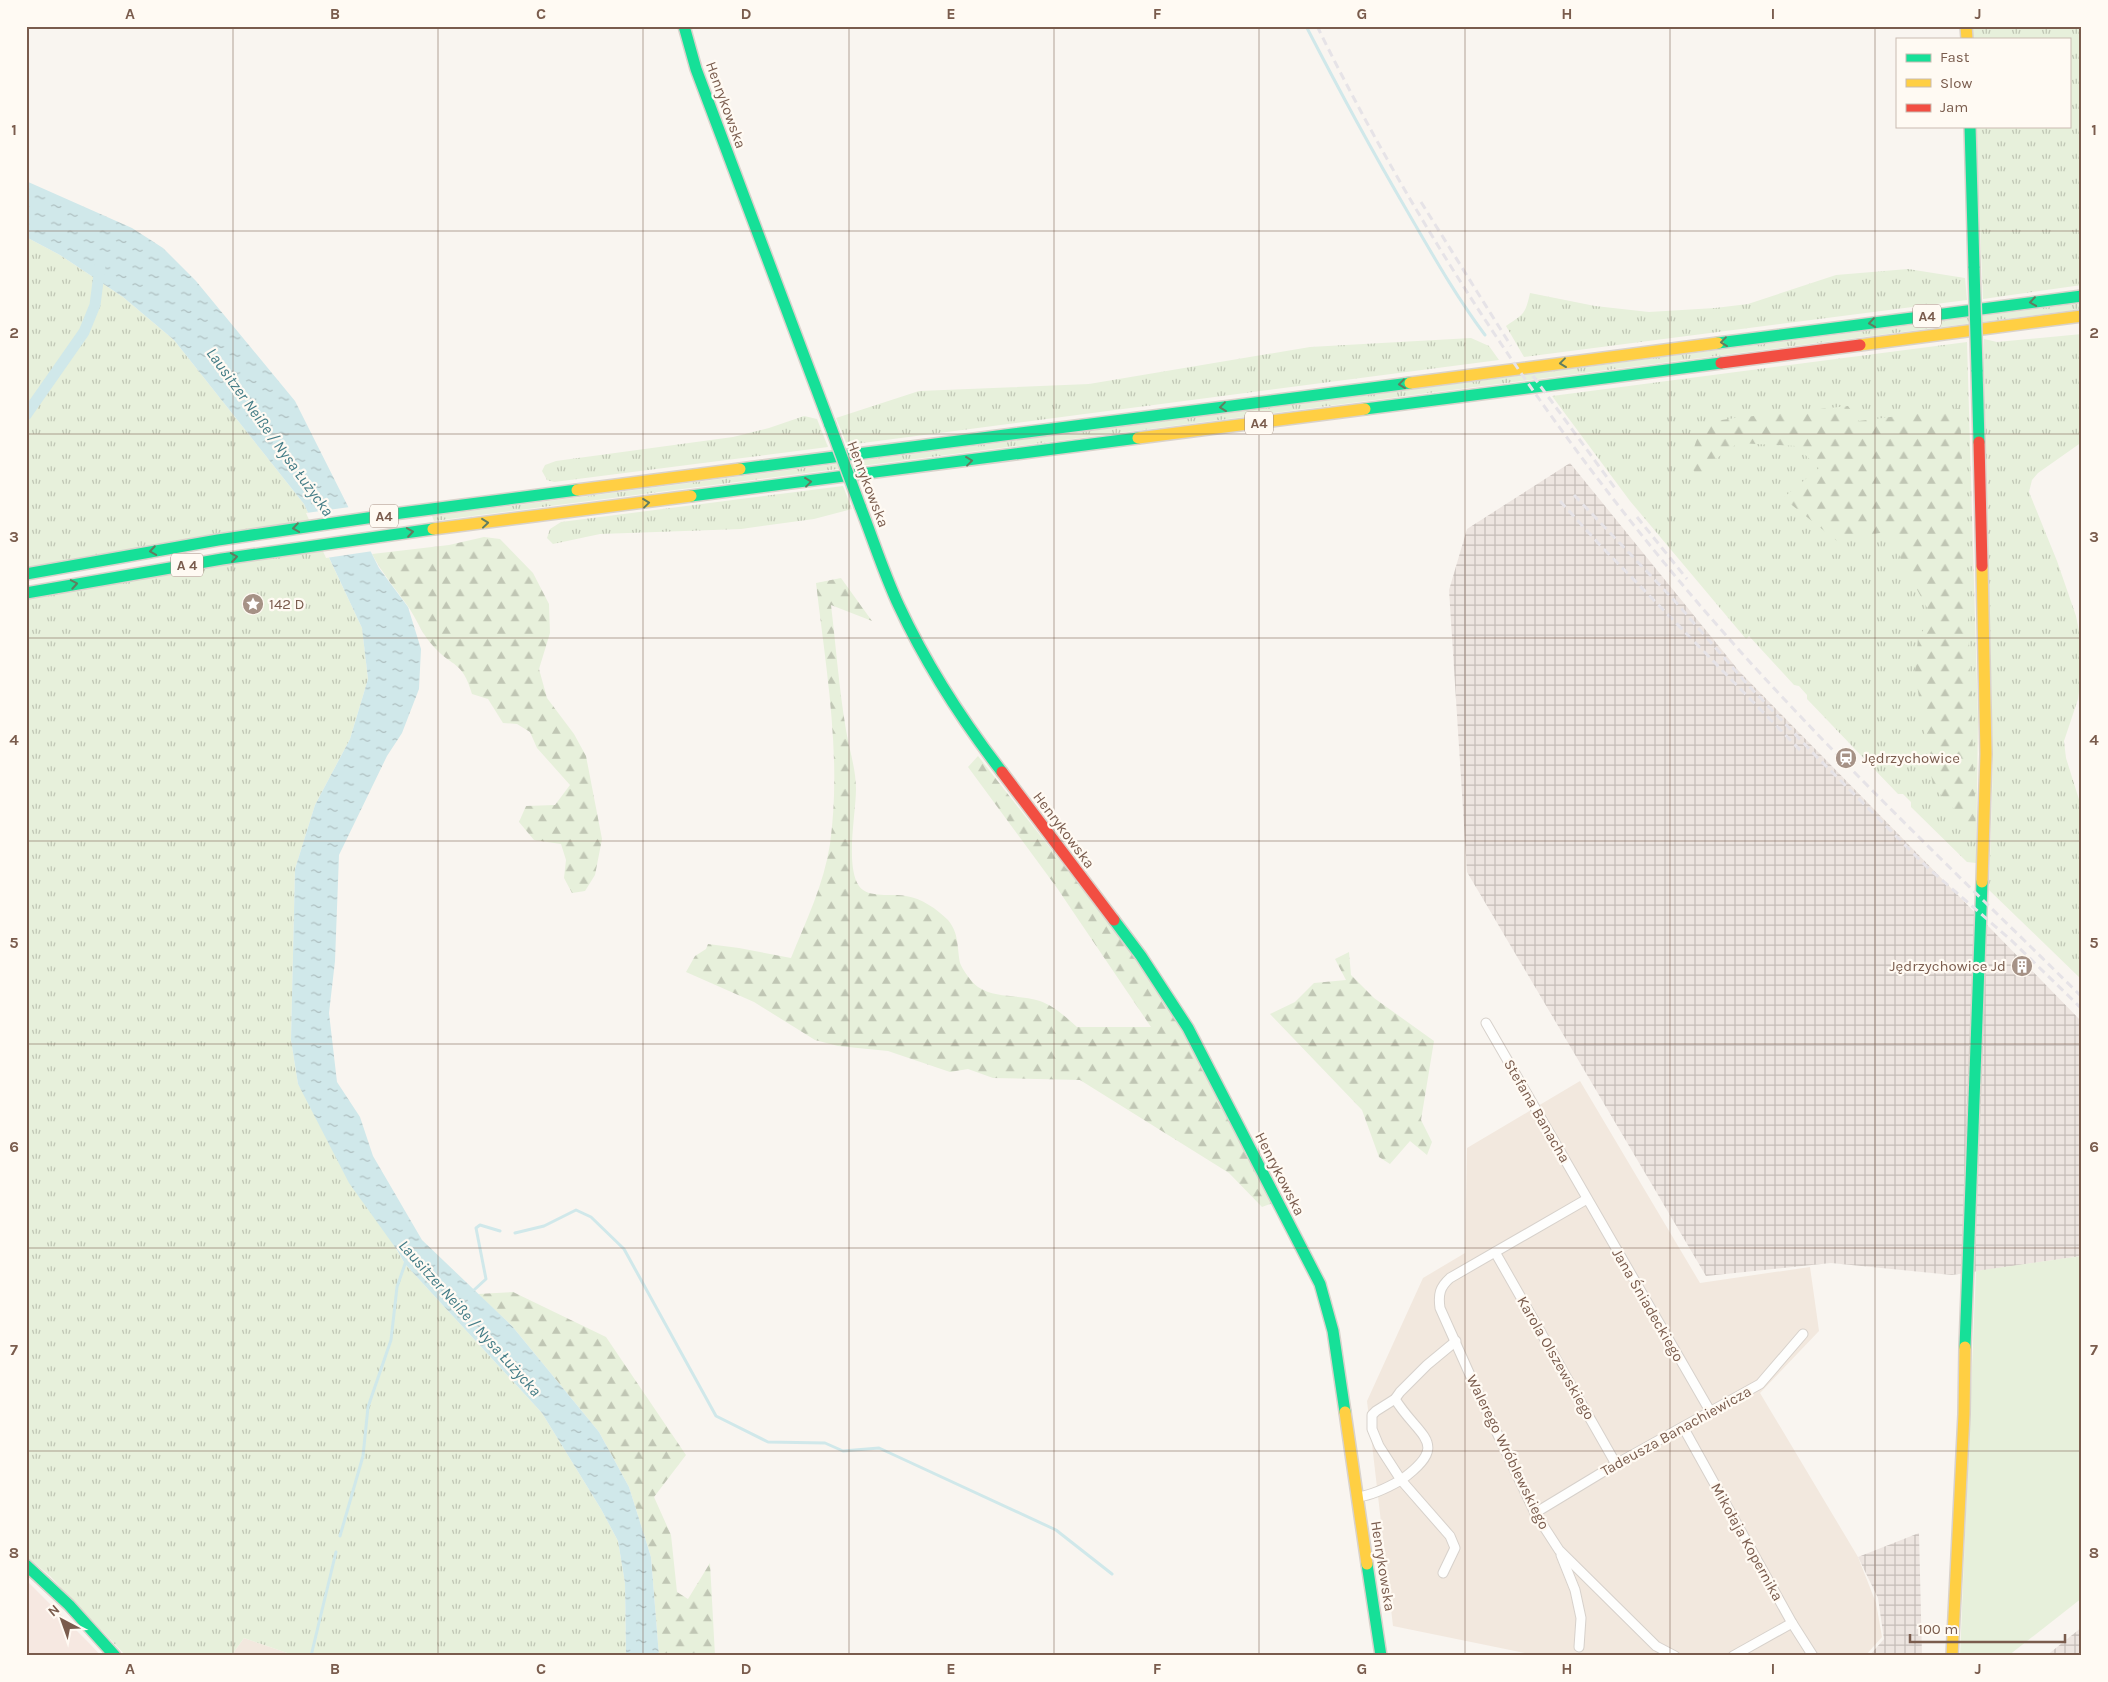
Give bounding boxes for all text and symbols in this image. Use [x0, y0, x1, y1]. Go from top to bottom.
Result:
text: A [125, 4, 135, 23]
text: B [330, 4, 340, 23]
text: C [536, 4, 546, 23]
text: D [741, 4, 752, 23]
text: E [946, 4, 956, 23]
text: F [1153, 4, 1162, 23]
text: G [1357, 4, 1367, 23]
text: H [1561, 4, 1573, 23]
text: I [1771, 4, 1775, 23]
text: J [1974, 4, 1982, 23]
legend [1896, 38, 2070, 128]
text: Fast [1940, 48, 1970, 66]
street label: Henrykowska [702, 59, 750, 151]
text: Slow [1940, 74, 1972, 92]
text: Jam [1940, 98, 1968, 116]
text: 1 [11, 120, 17, 139]
text: 1 [2091, 120, 2097, 139]
one-way arrow [2029, 296, 2037, 307]
road number: A4 [1913, 304, 1941, 328]
one-way arrow [1868, 317, 1876, 328]
text: 2 [9, 323, 19, 342]
text: 2 [2089, 323, 2099, 342]
one-way arrow [1720, 337, 1728, 347]
water label: Lausitzer Neiße / Nysa Łużycka [202, 344, 338, 520]
one-way arrow [1558, 357, 1566, 368]
one-way arrow [1397, 378, 1405, 389]
one-way arrow [1219, 401, 1227, 412]
road number: A4 [1245, 412, 1273, 434]
street label: Henrykowska [843, 438, 893, 530]
one-way arrow [965, 456, 973, 467]
one-way arrow [804, 477, 812, 488]
one-way arrow [643, 498, 651, 509]
road number: A4 [370, 504, 398, 528]
one-way arrow [481, 518, 489, 529]
one-way arrow [291, 523, 300, 533]
text: 3 [9, 527, 19, 546]
one-way arrow [406, 527, 414, 538]
text: 3 [2089, 527, 2099, 546]
one-way arrow [149, 546, 158, 556]
one-way arrow [231, 552, 239, 563]
road number: A 4 [171, 554, 203, 576]
one-way arrow [70, 580, 79, 590]
place icon: 142 D [241, 592, 265, 616]
place label: 142 D [269, 595, 305, 613]
text: 4 [9, 730, 19, 749]
text: 4 [2089, 730, 2099, 749]
station icon: Jędrzychowice [1834, 746, 1858, 770]
place label: Jędrzychowice [1862, 749, 1960, 767]
street label: Henrykowska [1029, 788, 1099, 872]
text: 5 [9, 933, 19, 952]
text: 5 [2089, 933, 2099, 952]
building icon: Jędrzychowice Jd [2010, 954, 2034, 978]
place label: Jędrzychowice Jd [1890, 957, 2006, 975]
street label: Stefana Banacha [1500, 1056, 1574, 1166]
street label: Henrykowska [1251, 1129, 1309, 1219]
text: 6 [9, 1137, 19, 1156]
text: 6 [2089, 1137, 2099, 1156]
water label: Lausitzer Neiße / Nysa Łużycka [395, 1236, 545, 1400]
street label: Jana Śniadeckiego [1608, 1245, 1688, 1365]
street label: Karola Olszewskiego [1513, 1293, 1599, 1423]
text: 7 [10, 1340, 18, 1359]
text: 7 [2090, 1340, 2098, 1359]
street label: Walerego Wróblewskiego [1463, 1372, 1553, 1532]
street label: Tadeusza Banachiewicza [1598, 1382, 1754, 1480]
street label: Mikołaja Kopernika [1707, 1480, 1787, 1604]
street label: Henrykowska [1367, 1520, 1399, 1612]
text: 8 [9, 1543, 19, 1562]
text: 8 [2089, 1543, 2099, 1562]
north arrow [38, 1594, 88, 1644]
text: N [44, 1601, 63, 1620]
scale bar [1910, 1612, 2066, 1644]
text: 100 m [1918, 1620, 1958, 1638]
text: A [125, 1659, 135, 1678]
text: B [330, 1659, 340, 1678]
text: C [536, 1659, 546, 1678]
text: D [741, 1659, 752, 1678]
text: E [946, 1659, 956, 1678]
text: F [1153, 1659, 1162, 1678]
text: G [1357, 1659, 1367, 1678]
text: H [1561, 1659, 1573, 1678]
text: I [1771, 1659, 1775, 1678]
text: J [1974, 1659, 1982, 1678]

